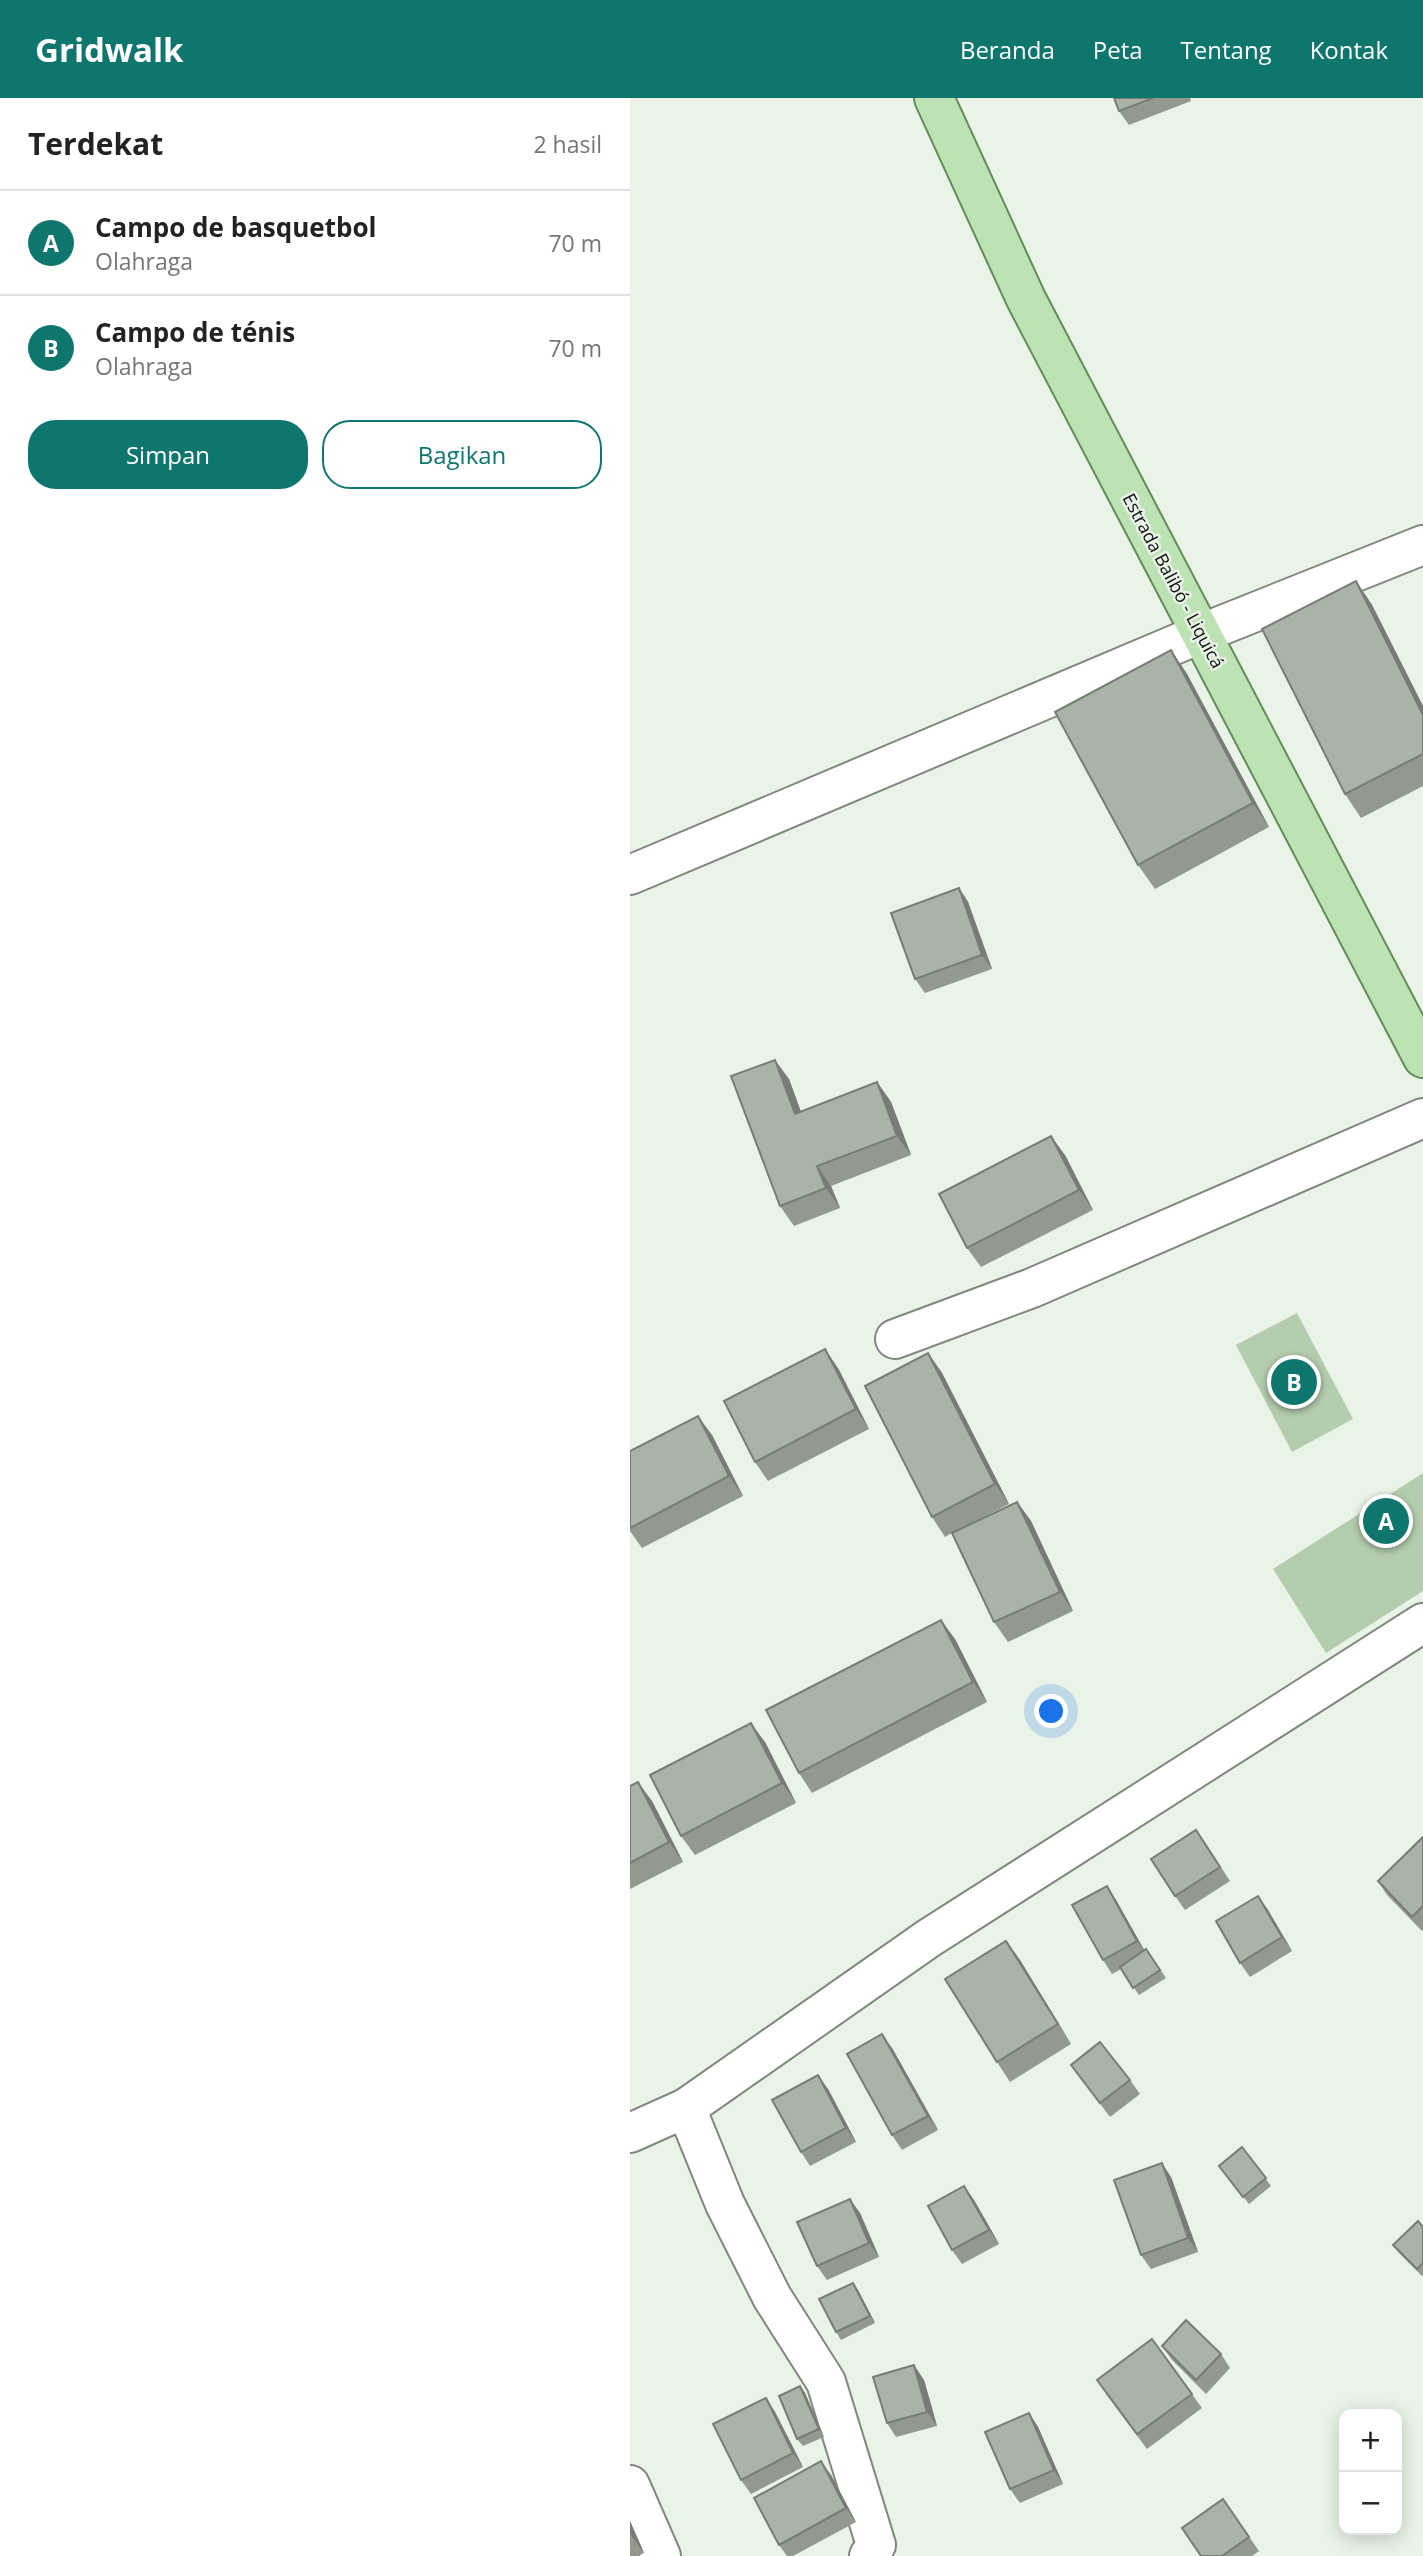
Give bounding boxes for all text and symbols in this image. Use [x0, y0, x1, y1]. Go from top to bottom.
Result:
text: Gridwalk [35, 27, 184, 72]
text: Beranda [960, 33, 1055, 66]
text: Peta [1093, 33, 1143, 66]
text: Tentang [1181, 33, 1272, 66]
text: Kontak [1310, 33, 1388, 66]
text: Terdekat [28, 123, 163, 164]
text: 2 hasil [533, 128, 602, 160]
text: Campo de basquetbol [95, 209, 376, 245]
text: A [43, 227, 59, 259]
text: 70 m [548, 227, 602, 259]
text: Olahraga [95, 245, 193, 277]
text: Campo de ténis [95, 314, 295, 350]
text: B [43, 332, 59, 364]
text: 70 m [548, 332, 602, 364]
text: Olahraga [95, 350, 193, 382]
button: Simpan [28, 420, 308, 489]
button: Bagikan [322, 420, 602, 489]
street label: Estrada Balibó - Liquicá [1118, 489, 1230, 672]
pin: B [1271, 1356, 1317, 1408]
pin: A [1363, 1495, 1409, 1547]
your location [1034, 1694, 1068, 1728]
map controls [1339, 2409, 1402, 2535]
button: + [1339, 2409, 1402, 2472]
button: − [1339, 2472, 1402, 2535]

